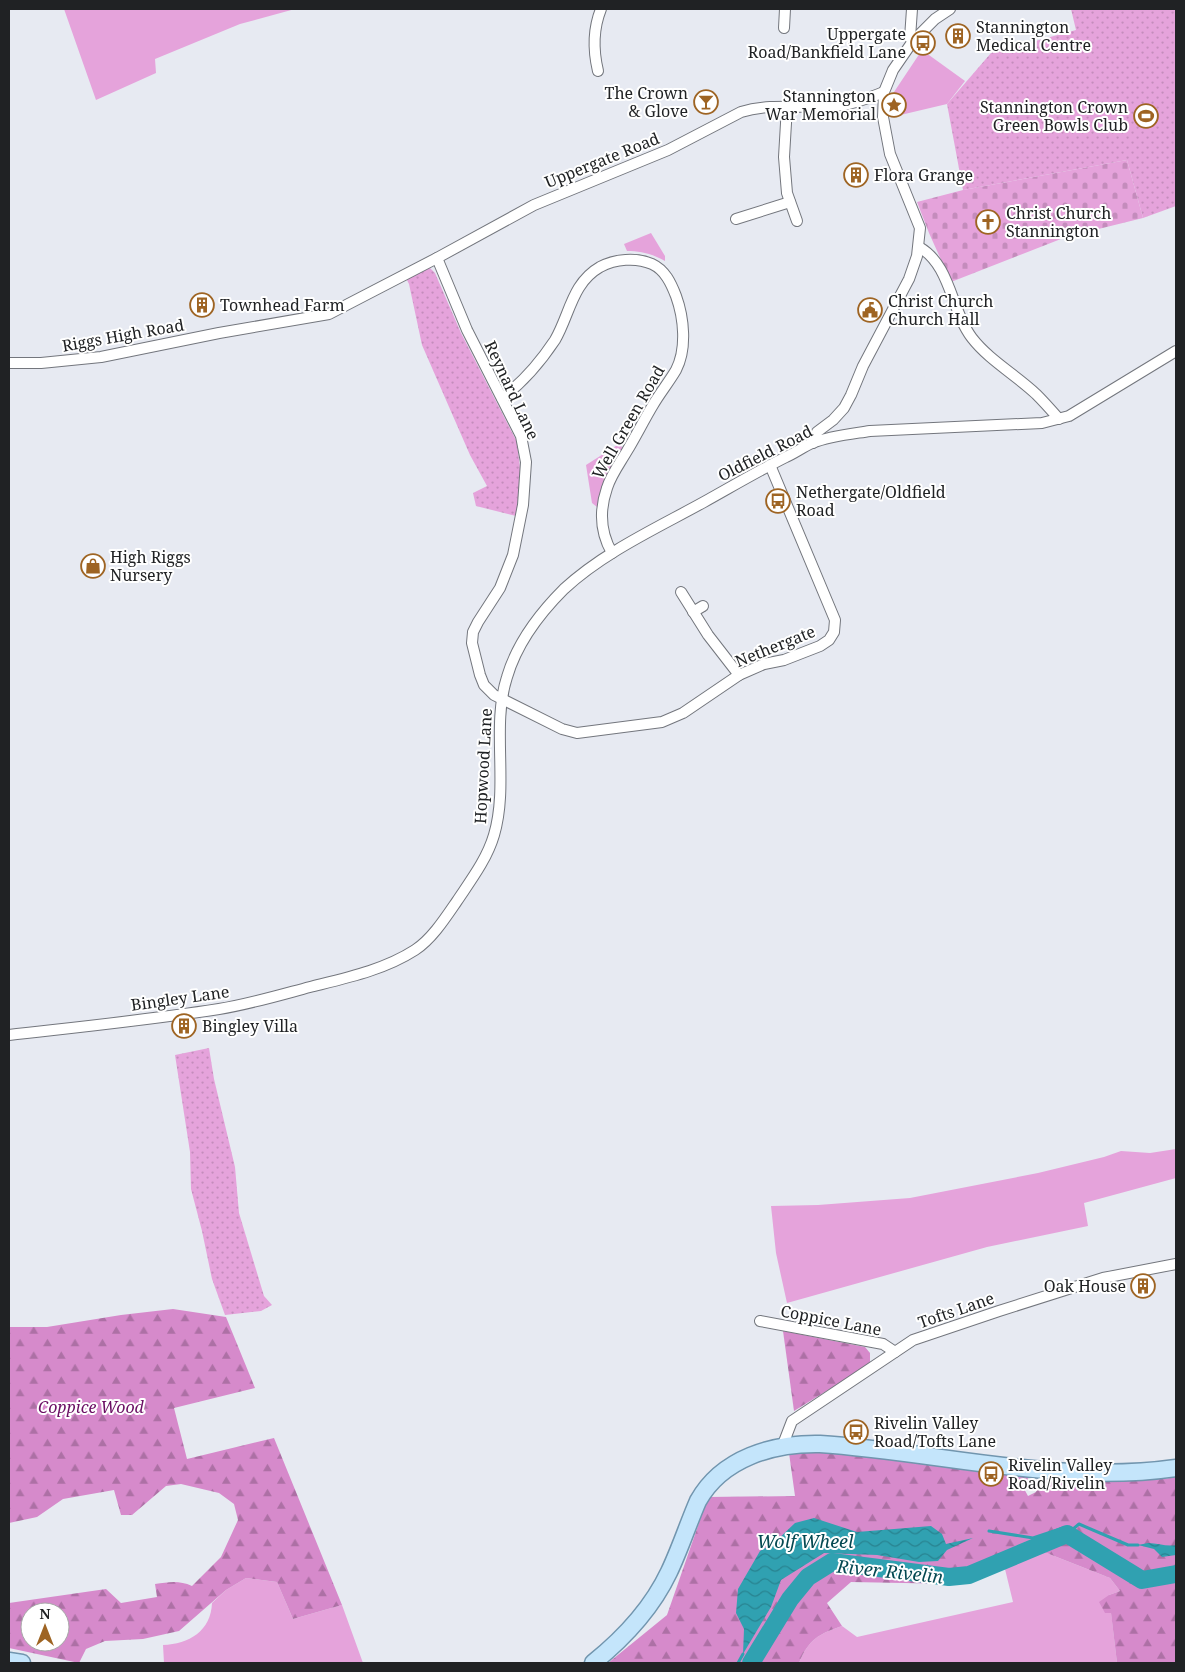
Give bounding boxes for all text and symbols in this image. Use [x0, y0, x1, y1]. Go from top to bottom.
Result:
place label: Stannington Medical Centre [976, 16, 1091, 56]
place label: Uppergate Road/Bankfield Lane [748, 23, 906, 63]
building icon: Stannington Medical Centre [945, 23, 971, 49]
bus stop icon: Uppergate Road/Bankfield Lane [910, 30, 936, 56]
place label: The Crown & Glove [605, 82, 688, 122]
place label: Stannington War Memorial [765, 85, 876, 125]
bar icon: The Crown & Glove [693, 89, 719, 115]
place icon: Stannington War Memorial [881, 92, 907, 118]
place label: Stannington Crown Green Bowls Club [980, 96, 1128, 136]
sports icon: Stannington Crown Green Bowls Club [1133, 103, 1159, 129]
street label: Uppergate Road [541, 127, 663, 193]
building icon: Flora Grange [843, 162, 869, 188]
place label: Flora Grange [874, 164, 973, 186]
place label: Christ Church Stannington [1006, 202, 1111, 242]
church icon: Christ Church Stannington [975, 209, 1001, 235]
place label: Christ Church Church Hall [888, 290, 993, 330]
building icon: Townhead Farm [189, 292, 215, 318]
place label: Townhead Farm [220, 294, 345, 316]
public building icon: Christ Church Church Hall [857, 297, 883, 323]
street label: Riggs High Road [60, 313, 186, 357]
street label: Reynard Lane [479, 337, 545, 443]
street label: Well Green Road [587, 361, 669, 483]
street label: Oldfield Road [714, 420, 816, 486]
place label: Nethergate/Oldfield Road [796, 481, 946, 521]
bus stop icon: Nethergate/Oldfield Road [765, 488, 791, 514]
place label: High Riggs Nursery [110, 546, 191, 586]
shop icon: High Riggs Nursery [80, 553, 106, 579]
street label: Nethergate [732, 620, 818, 672]
street label: Hopwood Lane [469, 708, 497, 824]
street label: Bingley Lane [129, 980, 231, 1016]
building icon: Bingley Villa [171, 1013, 197, 1039]
place label: Bingley Villa [202, 1015, 298, 1037]
building icon: Oak House [1130, 1273, 1156, 1299]
place label: Oak House [1044, 1275, 1126, 1297]
street label: Tofts Lane [915, 1287, 997, 1333]
street label: Coppice Lane [779, 1299, 883, 1341]
park label: Coppice Wood [38, 1396, 145, 1418]
place label: Rivelin Valley Road/Tofts Lane [874, 1412, 996, 1452]
bus stop icon: Rivelin Valley Road/Tofts Lane [843, 1419, 869, 1445]
place label: Rivelin Valley Road/Rivelin [1008, 1454, 1113, 1494]
bus stop icon: Rivelin Valley Road/Rivelin [978, 1461, 1004, 1487]
water label: Wolf Wheel [757, 1529, 854, 1553]
water label: River Rivelin [835, 1553, 945, 1589]
north arrow [20, 1602, 70, 1652]
text: N [39, 1604, 51, 1623]

